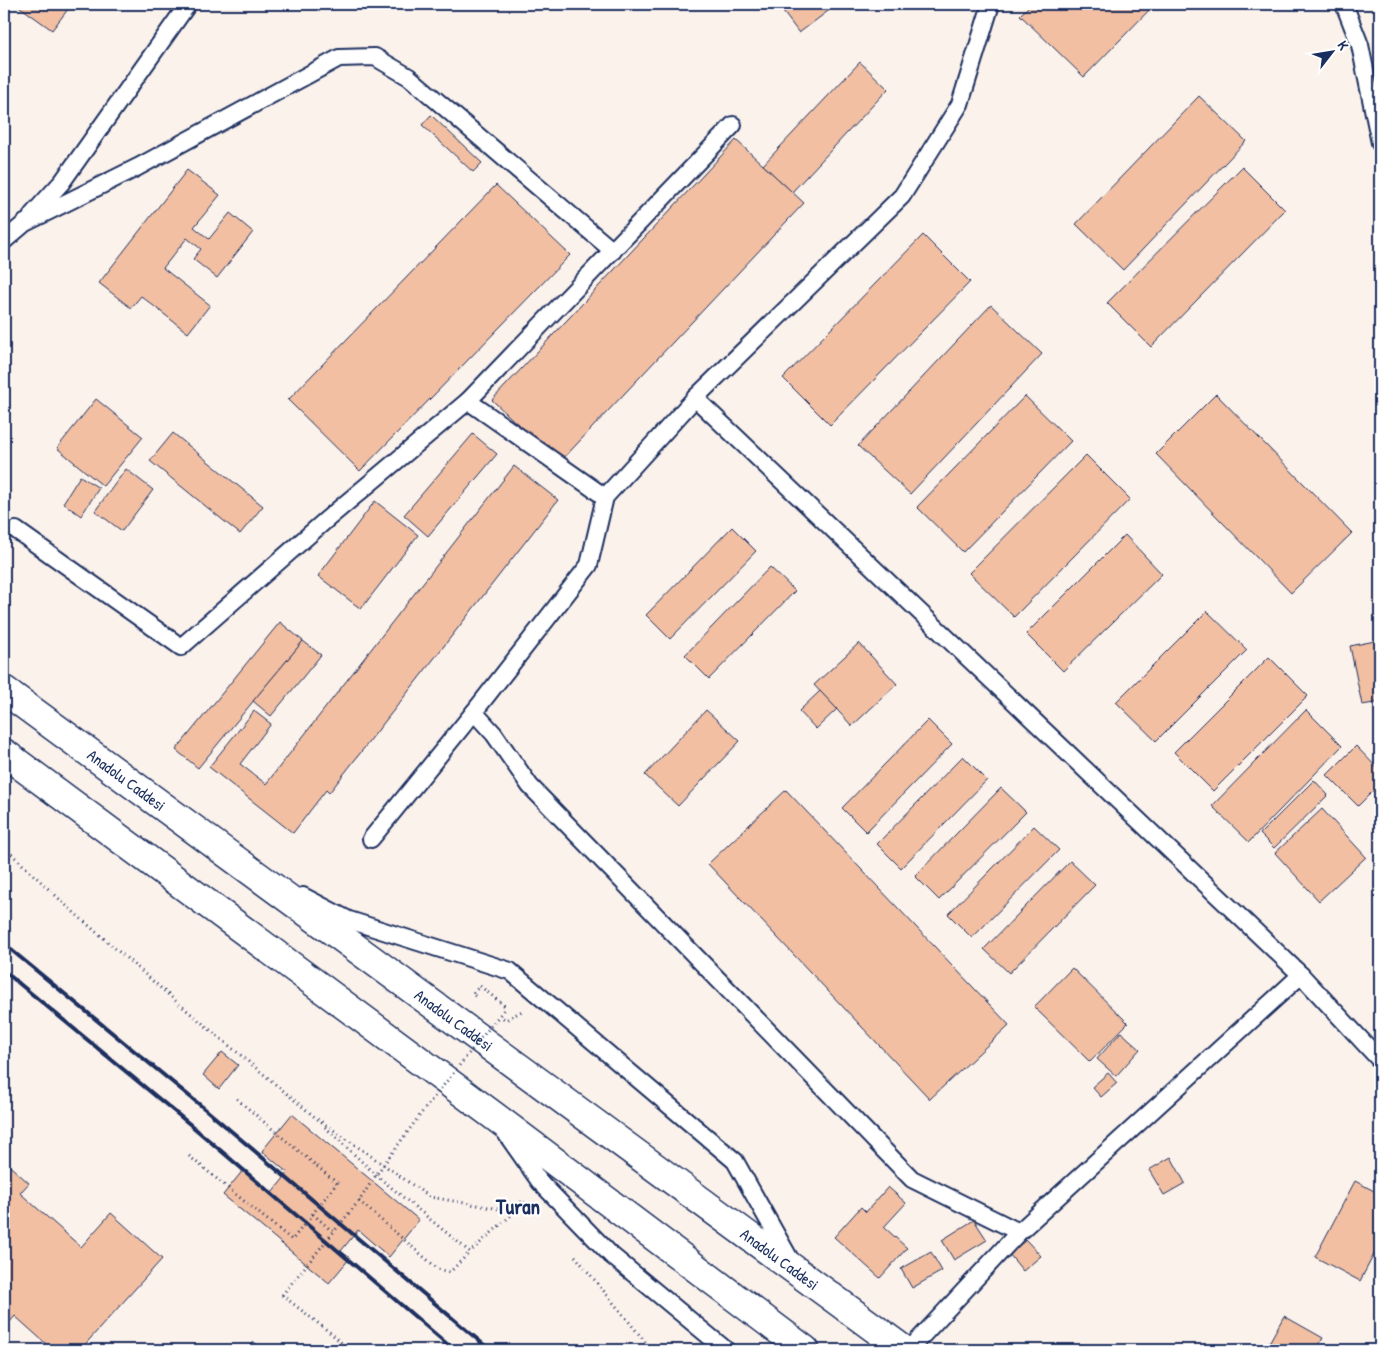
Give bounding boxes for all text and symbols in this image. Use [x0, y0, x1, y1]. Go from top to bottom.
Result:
north arrow [1306, 28, 1356, 78]
text: K [1334, 37, 1354, 54]
street label: Anadolu Caddesi [83, 744, 170, 816]
street label: Anadolu Caddesi [410, 984, 498, 1056]
district label: Turan [495, 1192, 540, 1221]
street label: Anadolu Caddesi [736, 1223, 823, 1295]

